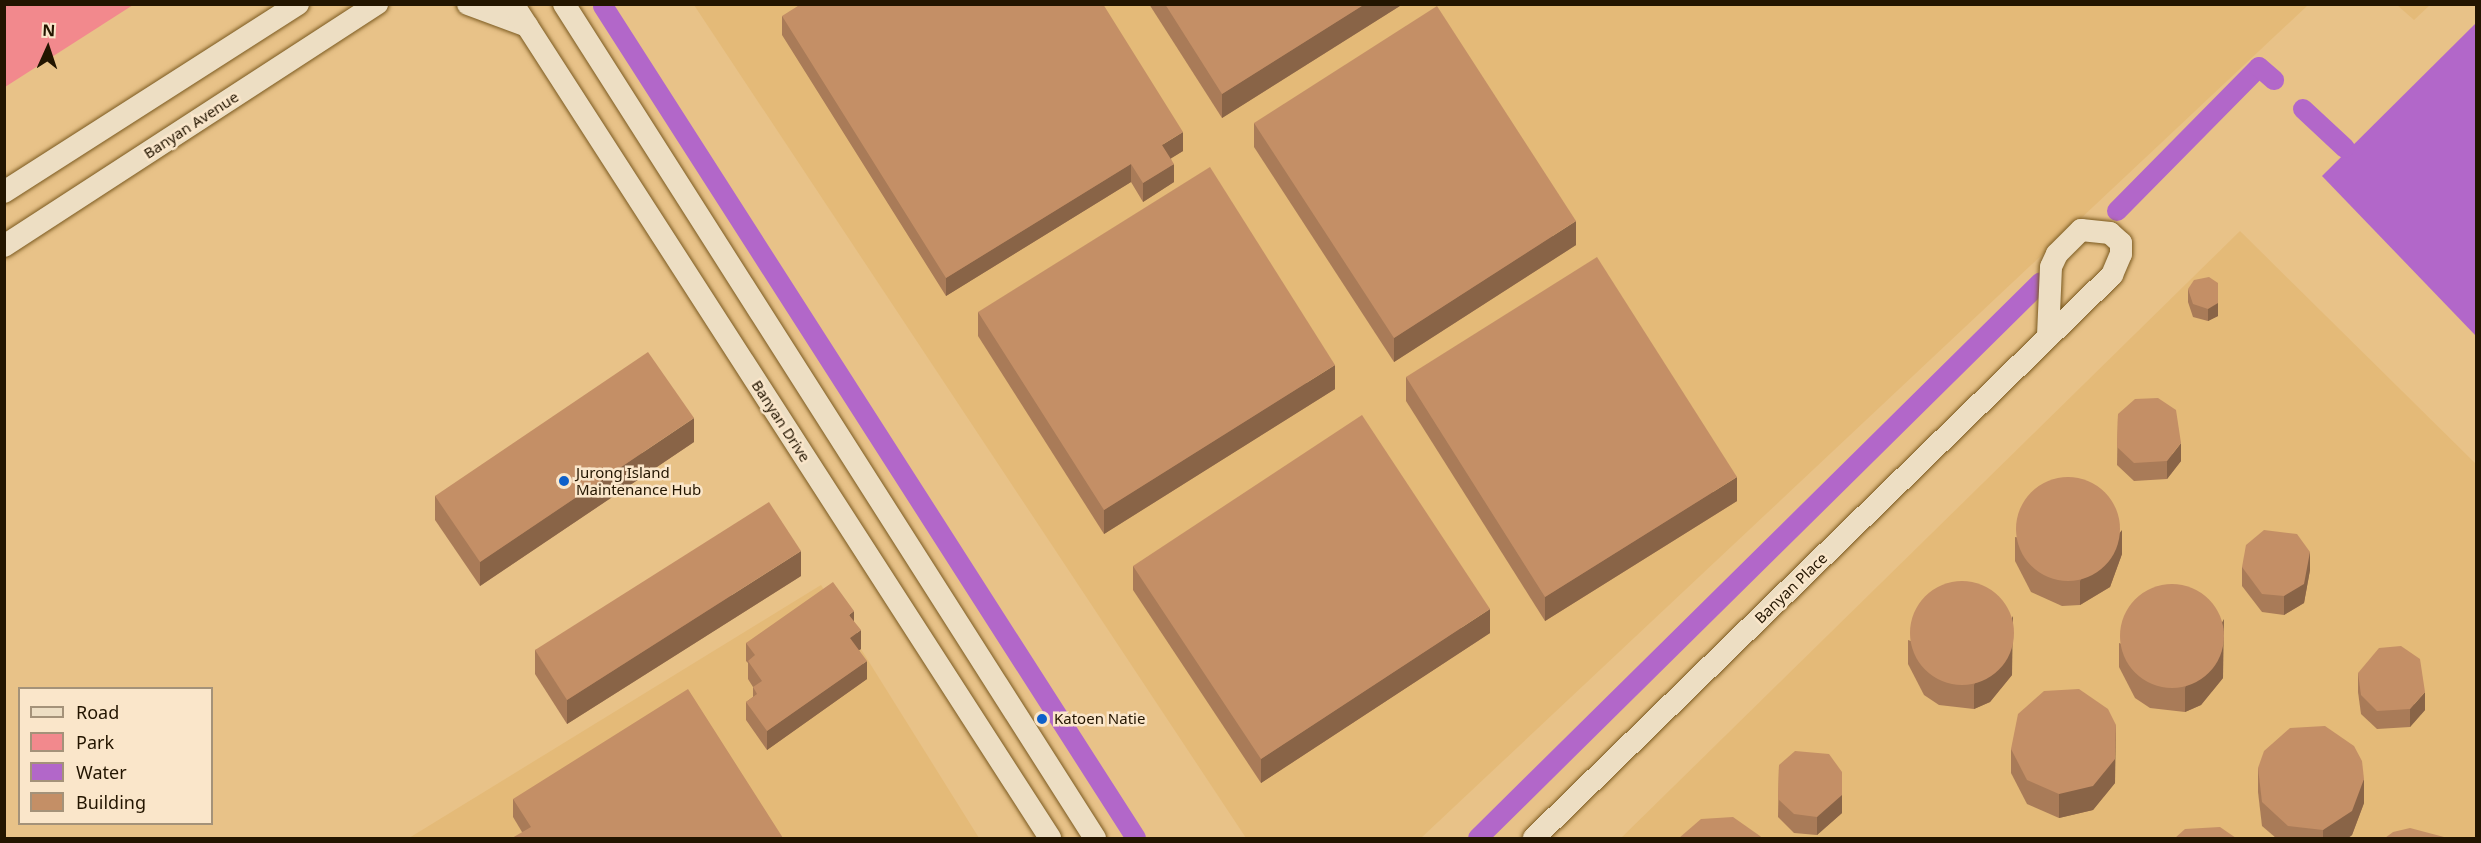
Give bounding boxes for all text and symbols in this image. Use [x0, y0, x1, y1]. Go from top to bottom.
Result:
north arrow [18, 18, 78, 78]
text: N [42, 19, 56, 41]
street label: Banyan Avenue [140, 88, 242, 162]
street label: Banyan Drive [748, 377, 814, 465]
place label: Jurong Island Maintenance Hub [576, 463, 701, 498]
marker: Jurong Island Maintenance Hub [557, 474, 571, 488]
street label: Banyan Place [1751, 549, 1831, 627]
legend [18, 687, 213, 825]
text: Road [76, 700, 119, 724]
place label: Katoen Natie [1054, 710, 1145, 728]
marker: Katoen Natie [1035, 712, 1049, 726]
text: Park [76, 730, 114, 754]
text: Water [76, 760, 127, 784]
text: Building [76, 790, 146, 814]

